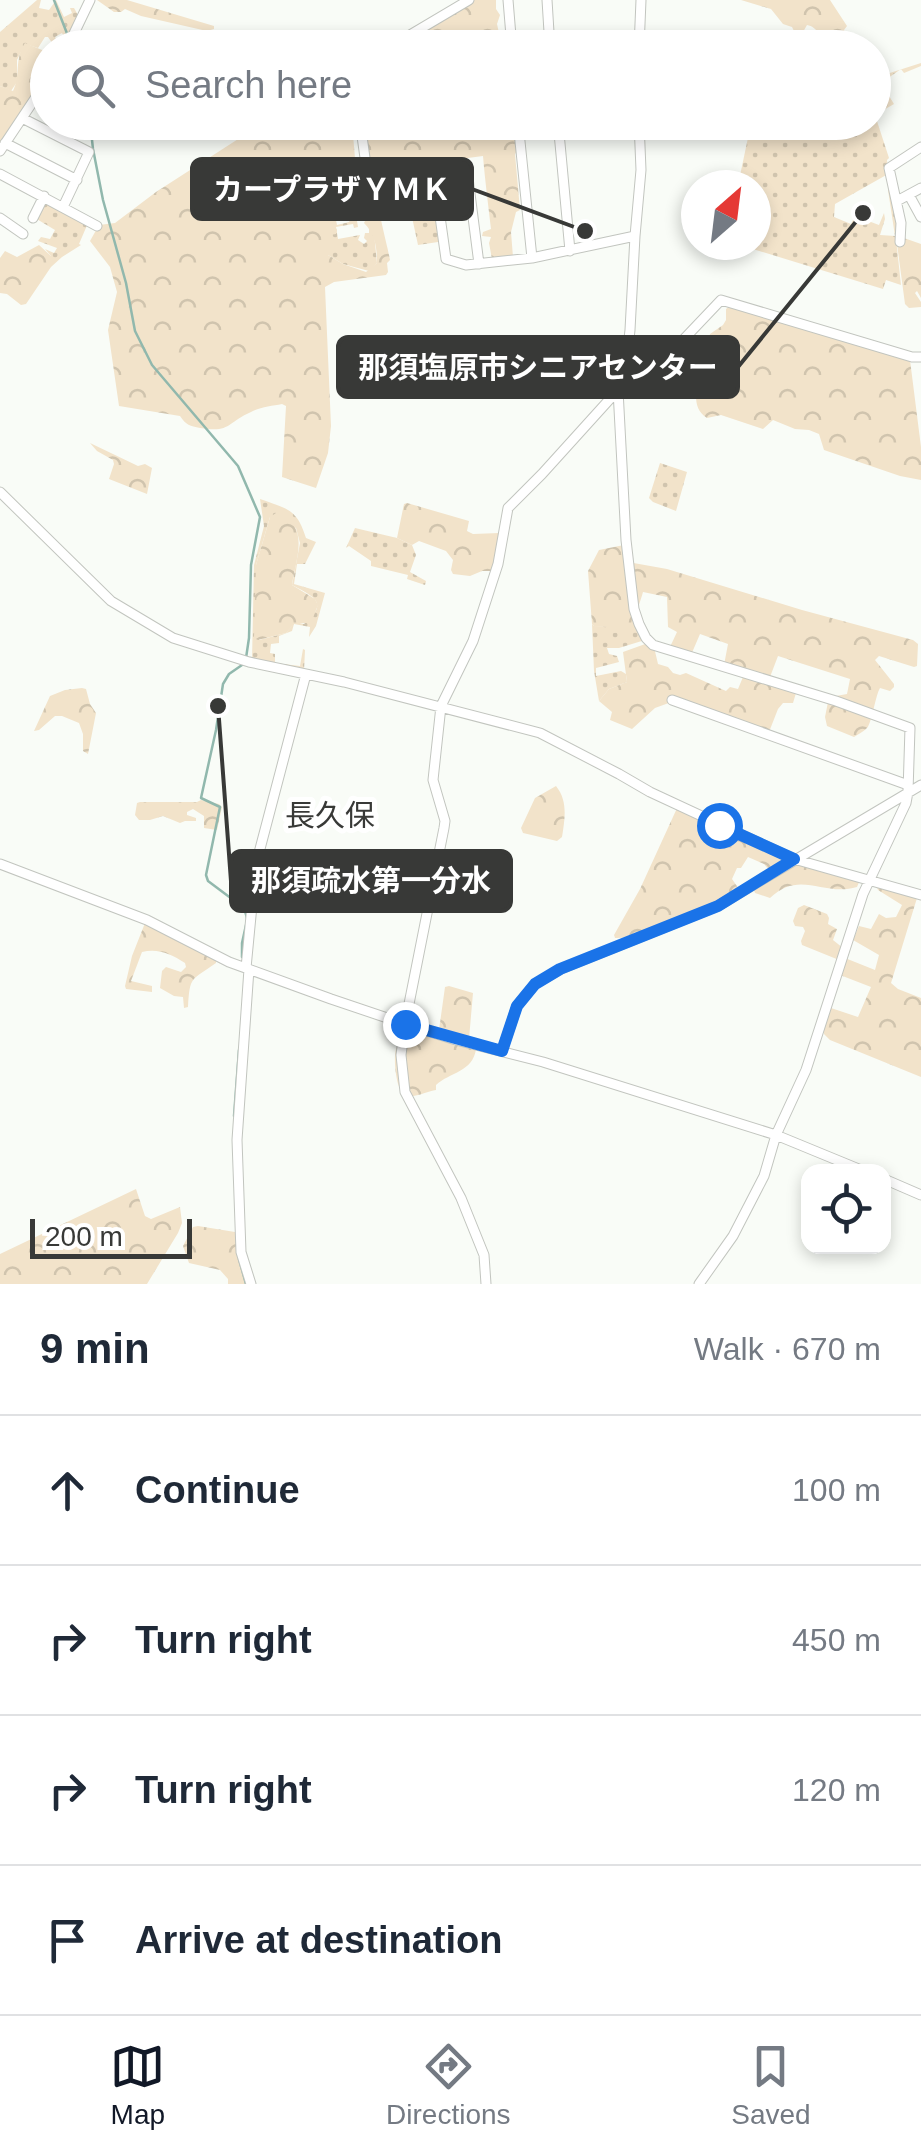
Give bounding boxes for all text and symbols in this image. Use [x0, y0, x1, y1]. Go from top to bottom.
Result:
search box [30, 30, 891, 140]
icon: search [65, 58, 120, 113]
text: Search here [145, 64, 352, 106]
callout: カープラザＹＭＫ [192, 159, 472, 219]
north arrow [681, 170, 771, 260]
text: カープラザＹＭＫ [213, 173, 451, 206]
callout: 那須塩原市シニアセンター [338, 337, 738, 397]
text: 那須塩原市シニアセンター [358, 351, 718, 384]
district label: 長久保 [285, 799, 375, 832]
route start [697, 803, 743, 849]
callout: 那須疏水第一分水 [231, 851, 511, 911]
text: 那須疏水第一分水 [251, 864, 491, 897]
route end [383, 1002, 429, 1048]
map controls [801, 1164, 891, 1254]
button: locate [801, 1164, 891, 1254]
scale bar [30, 1214, 192, 1258]
text: 200 m [45, 1221, 123, 1252]
text: 9 min [40, 1325, 150, 1372]
text: Walk · 670 m [694, 1331, 881, 1367]
icon: ahead [40, 1463, 95, 1518]
text: Continue [135, 1469, 300, 1511]
text: 100 m [792, 1472, 881, 1508]
icon: right [40, 1613, 95, 1668]
text: Turn right [135, 1619, 312, 1661]
text: 450 m [792, 1622, 881, 1658]
icon: right [40, 1763, 95, 1818]
text: Turn right [135, 1769, 312, 1811]
text: 120 m [792, 1772, 881, 1808]
icon: arrive [40, 1913, 95, 1968]
text: Arrive at destination [135, 1919, 502, 1961]
tab: Map [110, 2039, 165, 2131]
tab: Directions [386, 2039, 511, 2131]
tab: Saved [731, 2039, 811, 2131]

